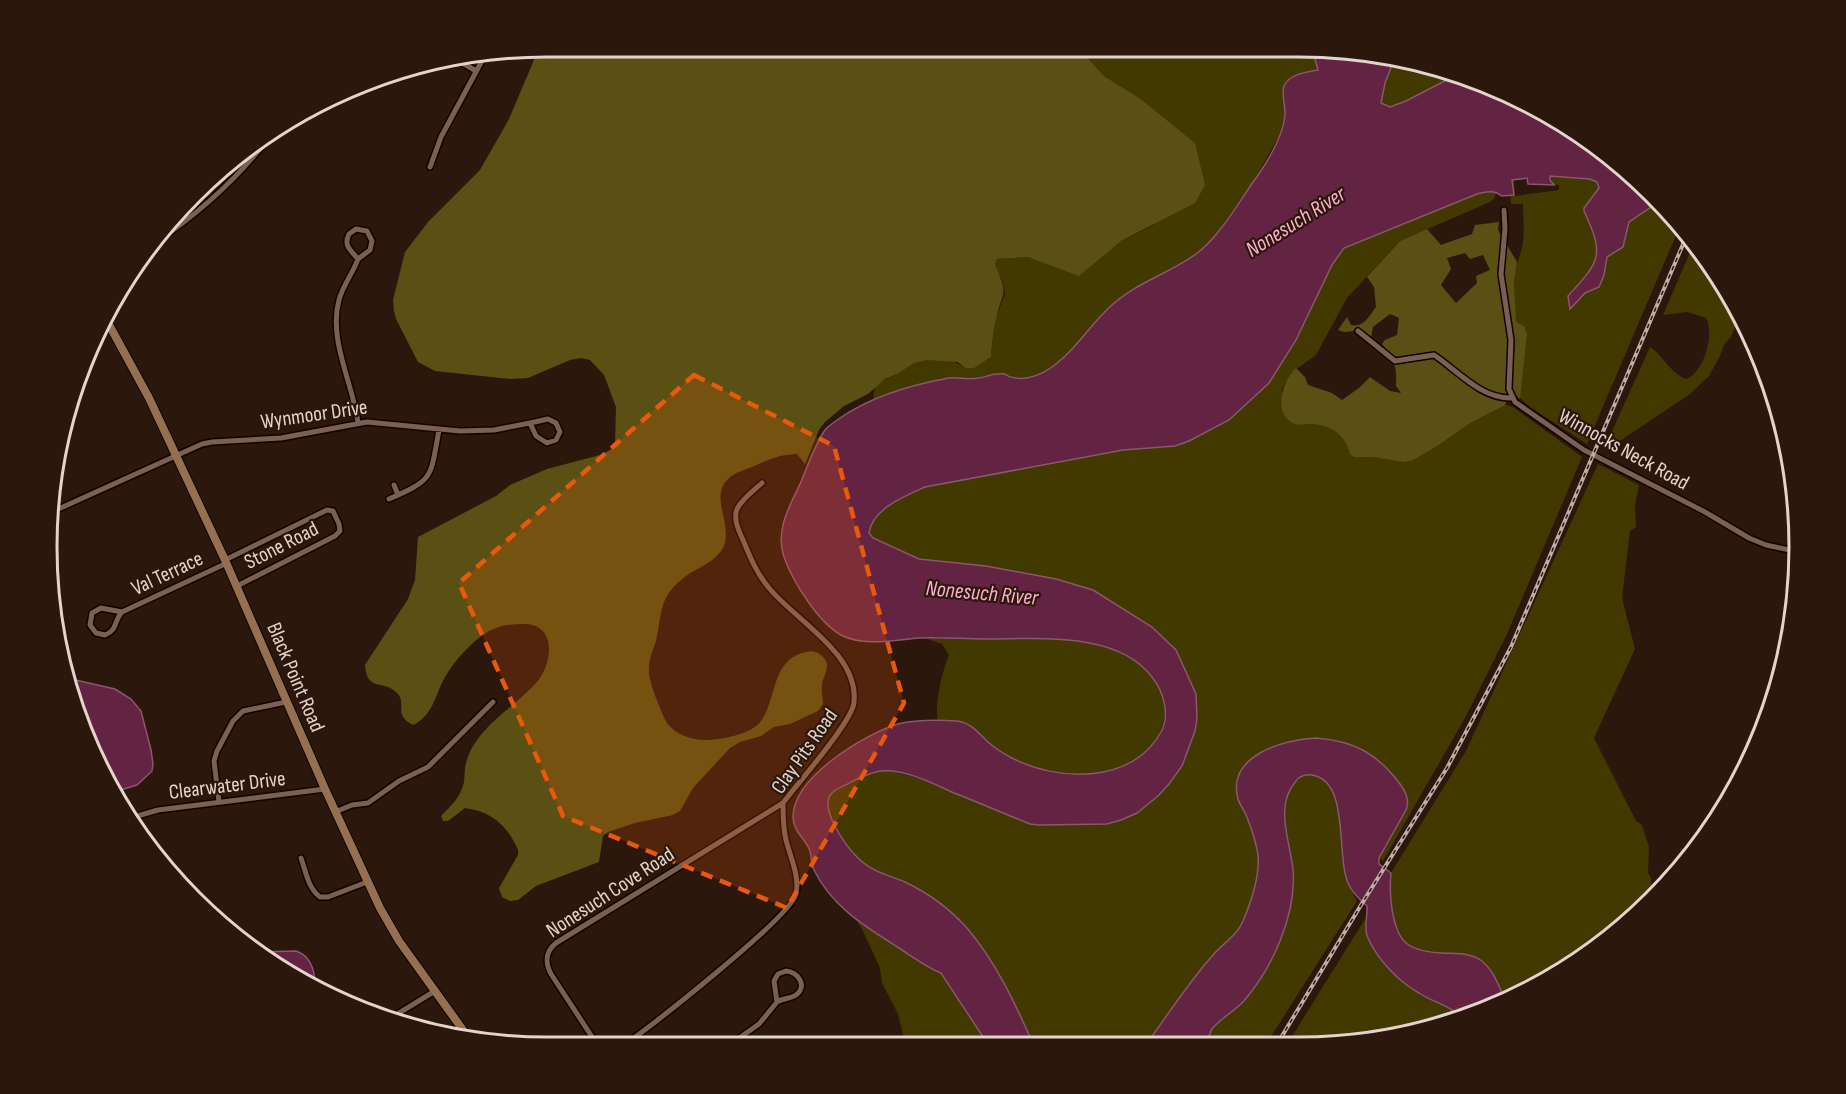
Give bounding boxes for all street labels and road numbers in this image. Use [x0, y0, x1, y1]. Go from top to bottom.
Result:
street label: Wynmoor Drive [259, 395, 369, 434]
street label: Winnocks Neck Road [1554, 403, 1693, 496]
street label: Stone Road [240, 516, 322, 575]
street label: Val Terrace [127, 546, 207, 601]
street label: Black Point Road [261, 619, 330, 736]
street label: Clay Pits Road [766, 704, 843, 799]
street label: Clearwater Drive [167, 766, 287, 805]
street label: Nonesuch Cove Road [542, 842, 679, 943]

